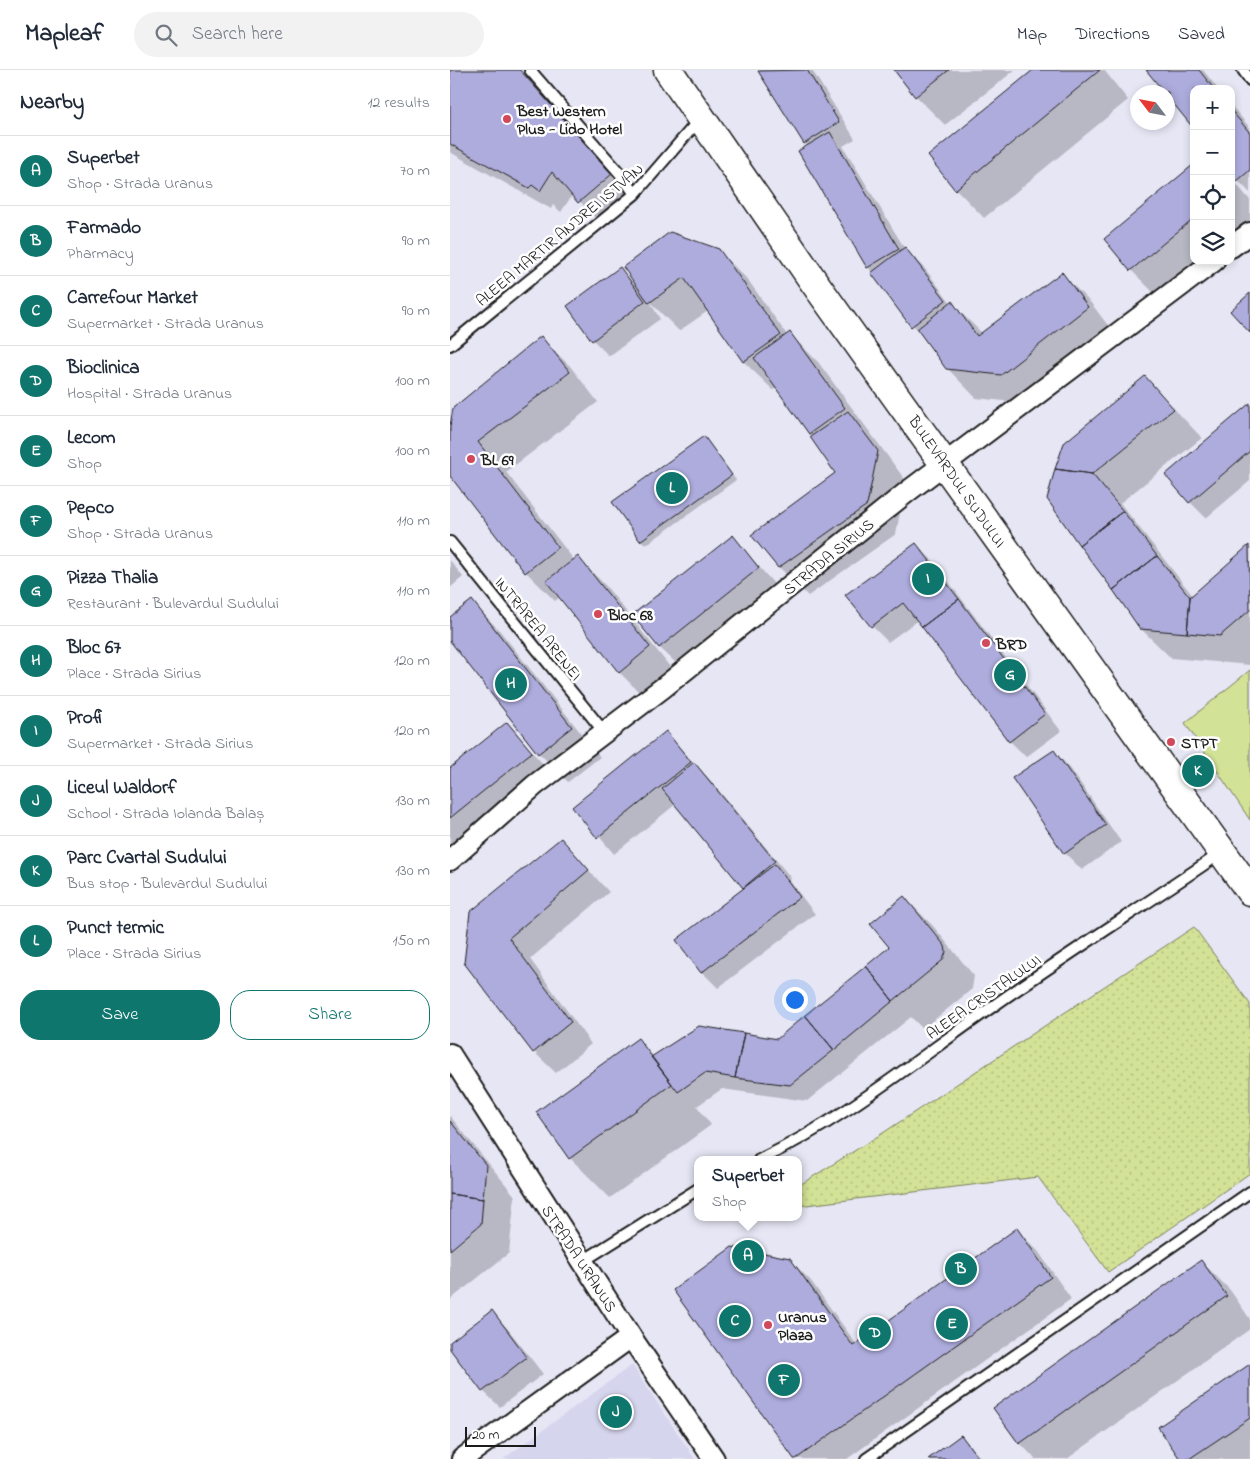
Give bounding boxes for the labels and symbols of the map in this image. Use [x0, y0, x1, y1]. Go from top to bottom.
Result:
north arrow [1130, 85, 1175, 130]
place label: Best Western Plus - Lido Hotel [516, 100, 623, 142]
marker: Best Western Plus - Lido Hotel [501, 113, 513, 125]
street label: ALEEA MARTIR ANDREI ISTVAN [471, 158, 649, 313]
street label: BULEVARDUL SUDULUI [901, 410, 1011, 553]
place label: BL 69 [480, 449, 514, 473]
marker: BL 69 [465, 453, 477, 465]
pin: L [656, 469, 688, 507]
street label: STRADA SIRIUS [779, 513, 880, 602]
pin: I [912, 560, 944, 598]
street label: INTRAREA ARENEI [488, 572, 587, 686]
place label: Bloc 68 [607, 604, 653, 628]
marker: Bloc 68 [592, 608, 604, 620]
place label: BRD [995, 633, 1028, 657]
marker: BRD [980, 637, 992, 649]
pin: G [994, 656, 1026, 694]
pin: H [495, 665, 527, 703]
place label: STPT [1181, 732, 1219, 756]
marker: STPT [1165, 736, 1177, 748]
pin: K [1182, 752, 1214, 790]
street label: ALEEA CRISTALULUI [922, 949, 1047, 1046]
your location [782, 987, 808, 1013]
street label: STRADA URANUS [535, 1201, 622, 1318]
pin: A [732, 1237, 764, 1275]
pin: B [945, 1250, 977, 1288]
pin: C [719, 1302, 751, 1340]
pin: E [936, 1305, 968, 1343]
place label: Uranus Plaza [778, 1306, 827, 1348]
pin: D [859, 1314, 891, 1352]
marker: Uranus Plaza [762, 1319, 774, 1331]
pin: F [768, 1361, 800, 1399]
pin: J [600, 1393, 632, 1431]
scale bar [465, 1424, 536, 1447]

